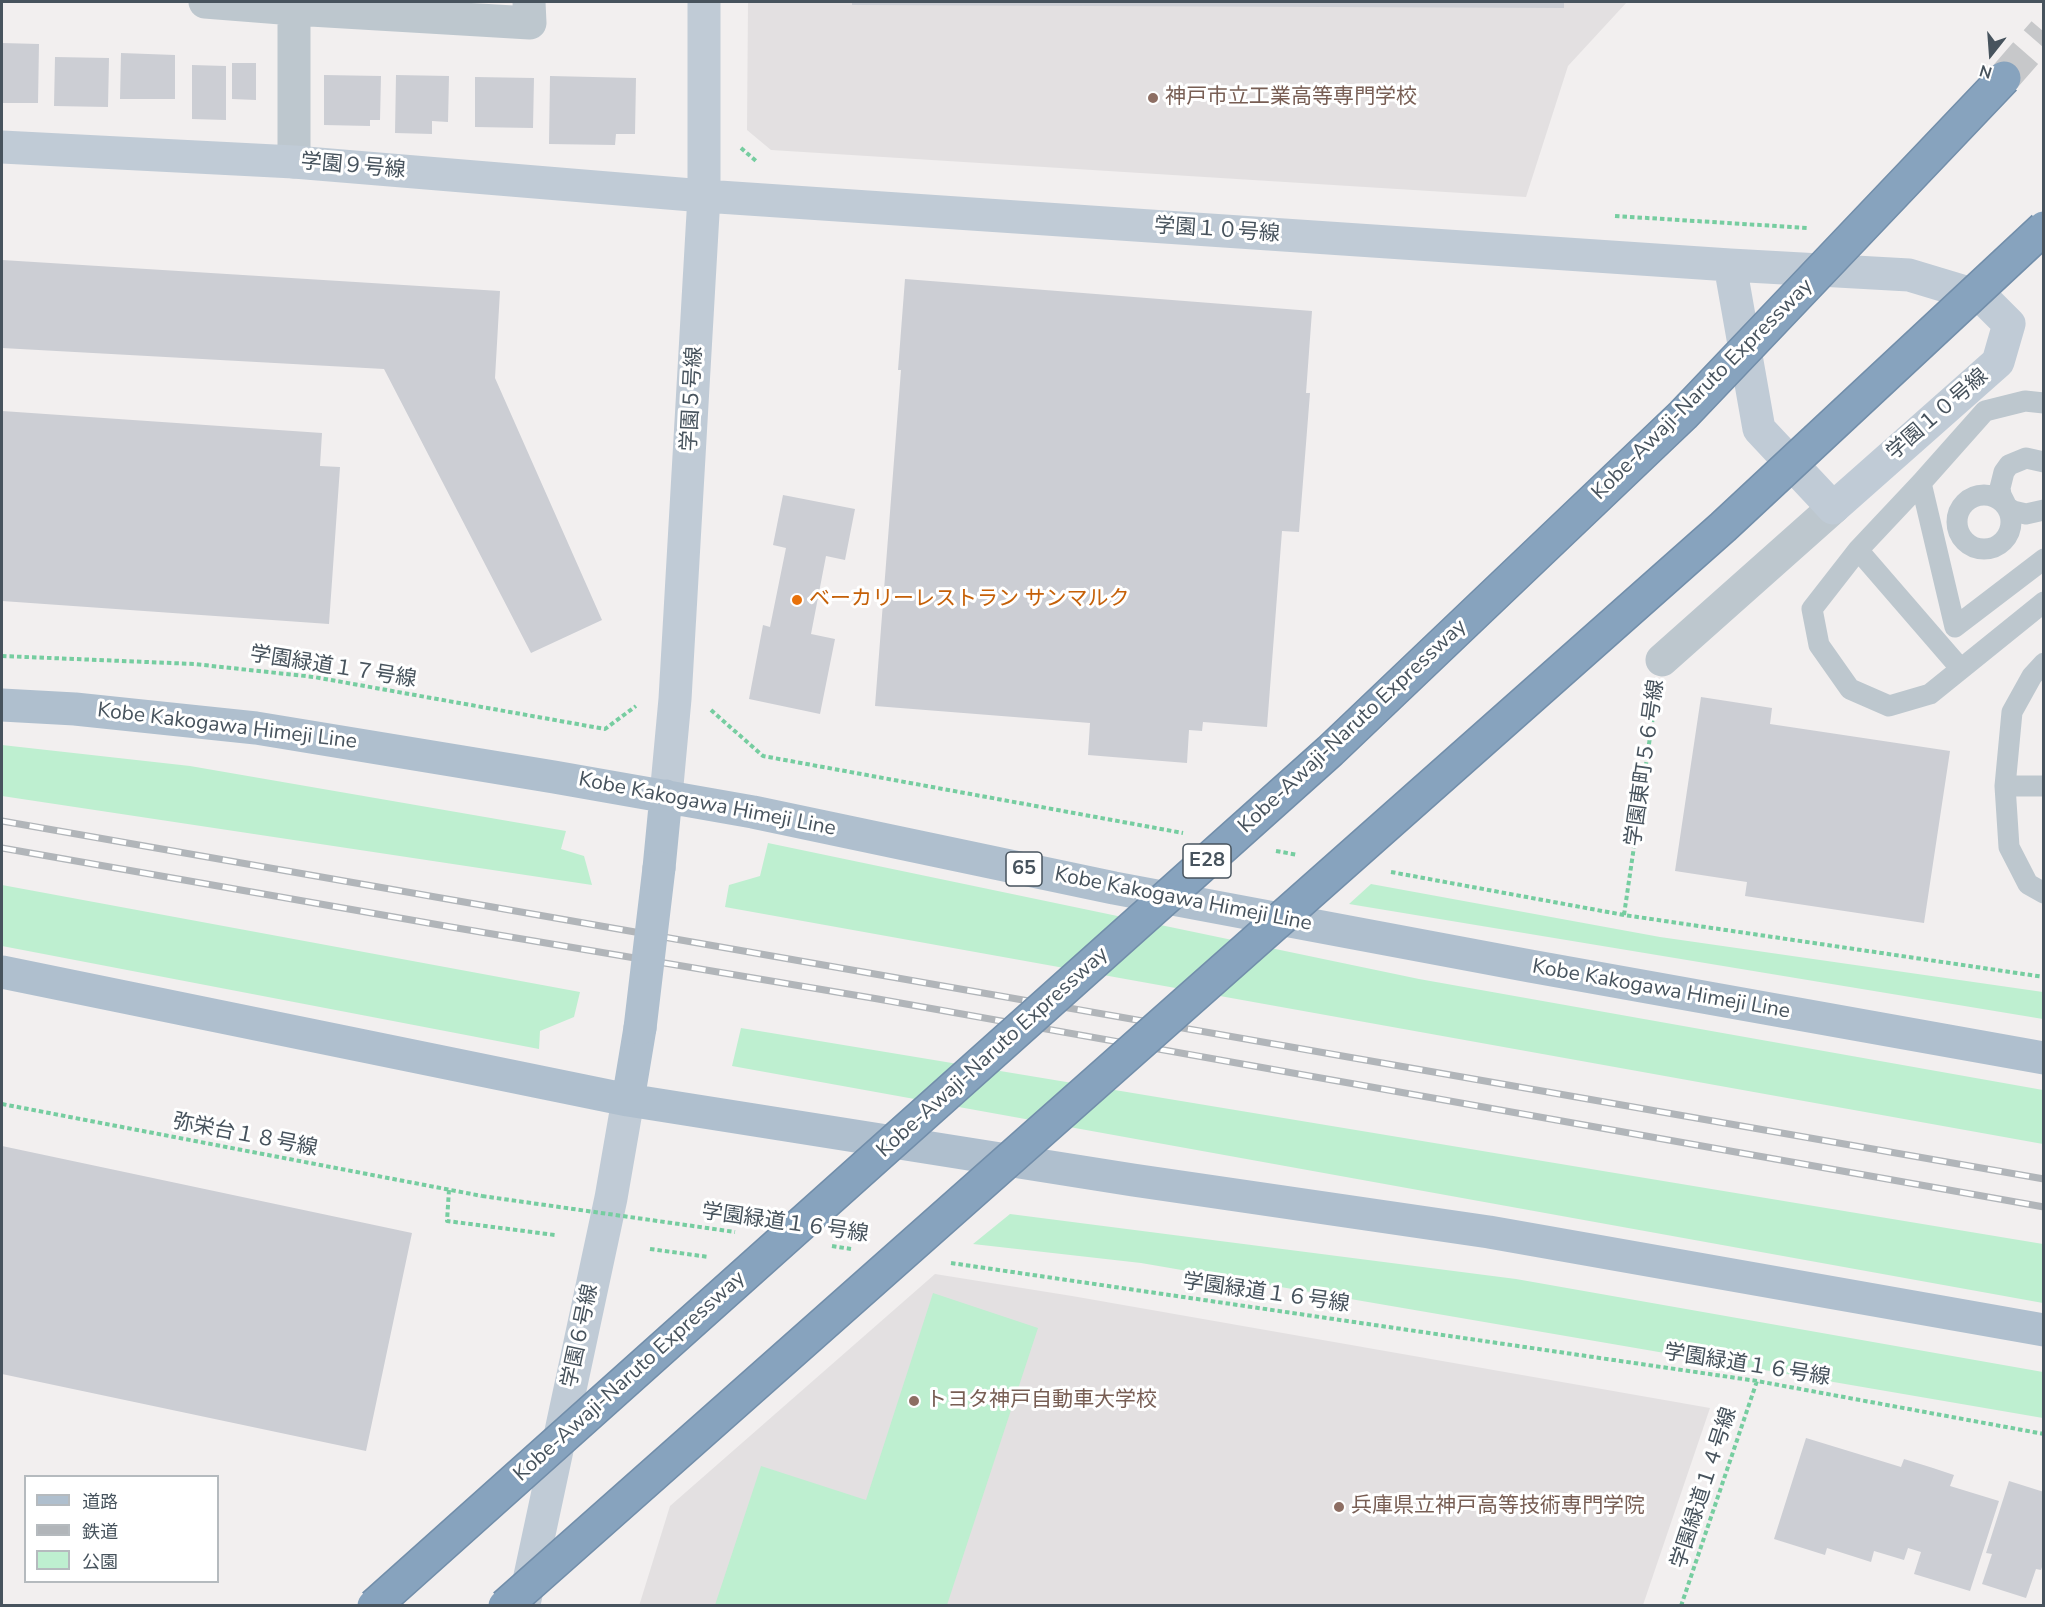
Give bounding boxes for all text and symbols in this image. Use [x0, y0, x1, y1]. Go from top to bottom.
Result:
north arrow [1961, 24, 2021, 84]
text: N [1977, 59, 1995, 83]
place label: 神戸市立工業高等専門学校 [1165, 85, 1417, 111]
marker: 神戸市立工業高等専門学校 [1146, 91, 1160, 105]
street label: 学園９号線 [300, 150, 406, 184]
street label: 学園１０号線 [1153, 214, 1281, 248]
street label: Kobe-Awaji-Naruto Expressway [1587, 274, 1819, 506]
street label: 学園５号線 [678, 346, 708, 452]
street label: 学園１０号線 [1882, 364, 1994, 466]
place label: ベーカリーレストラン サンマルク [809, 587, 1129, 613]
marker: ベーカリーレストラン サンマルク [790, 593, 804, 607]
street label: Kobe-Awaji-Naruto Expressway [1234, 615, 1472, 839]
street label: 学園緑道１７号線 [248, 642, 418, 694]
street label: 学園東町５６号線 [1622, 678, 1670, 848]
street label: Kobe Kakogawa Himeji Line [96, 699, 358, 755]
street label: Kobe Kakogawa Himeji Line [576, 768, 838, 842]
road number: E28 [1183, 844, 1231, 878]
road number: 65 [1006, 852, 1042, 886]
street label: Kobe Kakogawa Himeji Line [1052, 863, 1314, 937]
street label: Kobe-Awaji-Naruto Expressway [872, 942, 1114, 1164]
street label: Kobe Kakogawa Himeji Line [1530, 955, 1792, 1025]
street label: 弥栄台１８号線 [170, 1110, 320, 1162]
street label: 学園緑道１６号線 [700, 1200, 870, 1248]
street label: Kobe-Awaji-Naruto Expressway [509, 1266, 751, 1488]
street label: 学園緑道１６号線 [1181, 1270, 1351, 1318]
street label: 学園６号線 [558, 1282, 604, 1390]
street label: 学園緑道１６号線 [1662, 1340, 1832, 1392]
place label: トヨタ神戸自動車大学校 [926, 1388, 1157, 1414]
marker: トヨタ神戸自動車大学校 [907, 1394, 921, 1408]
street label: 学園緑道１４号線 [1667, 1404, 1743, 1572]
legend [24, 1475, 219, 1583]
text: 道路 [82, 1490, 118, 1514]
place label: 兵庫県立神戸高等技術専門学院 [1351, 1494, 1645, 1520]
marker: 兵庫県立神戸高等技術専門学院 [1332, 1500, 1346, 1514]
text: 鉄道 [82, 1520, 118, 1544]
text: 公園 [82, 1550, 118, 1574]

